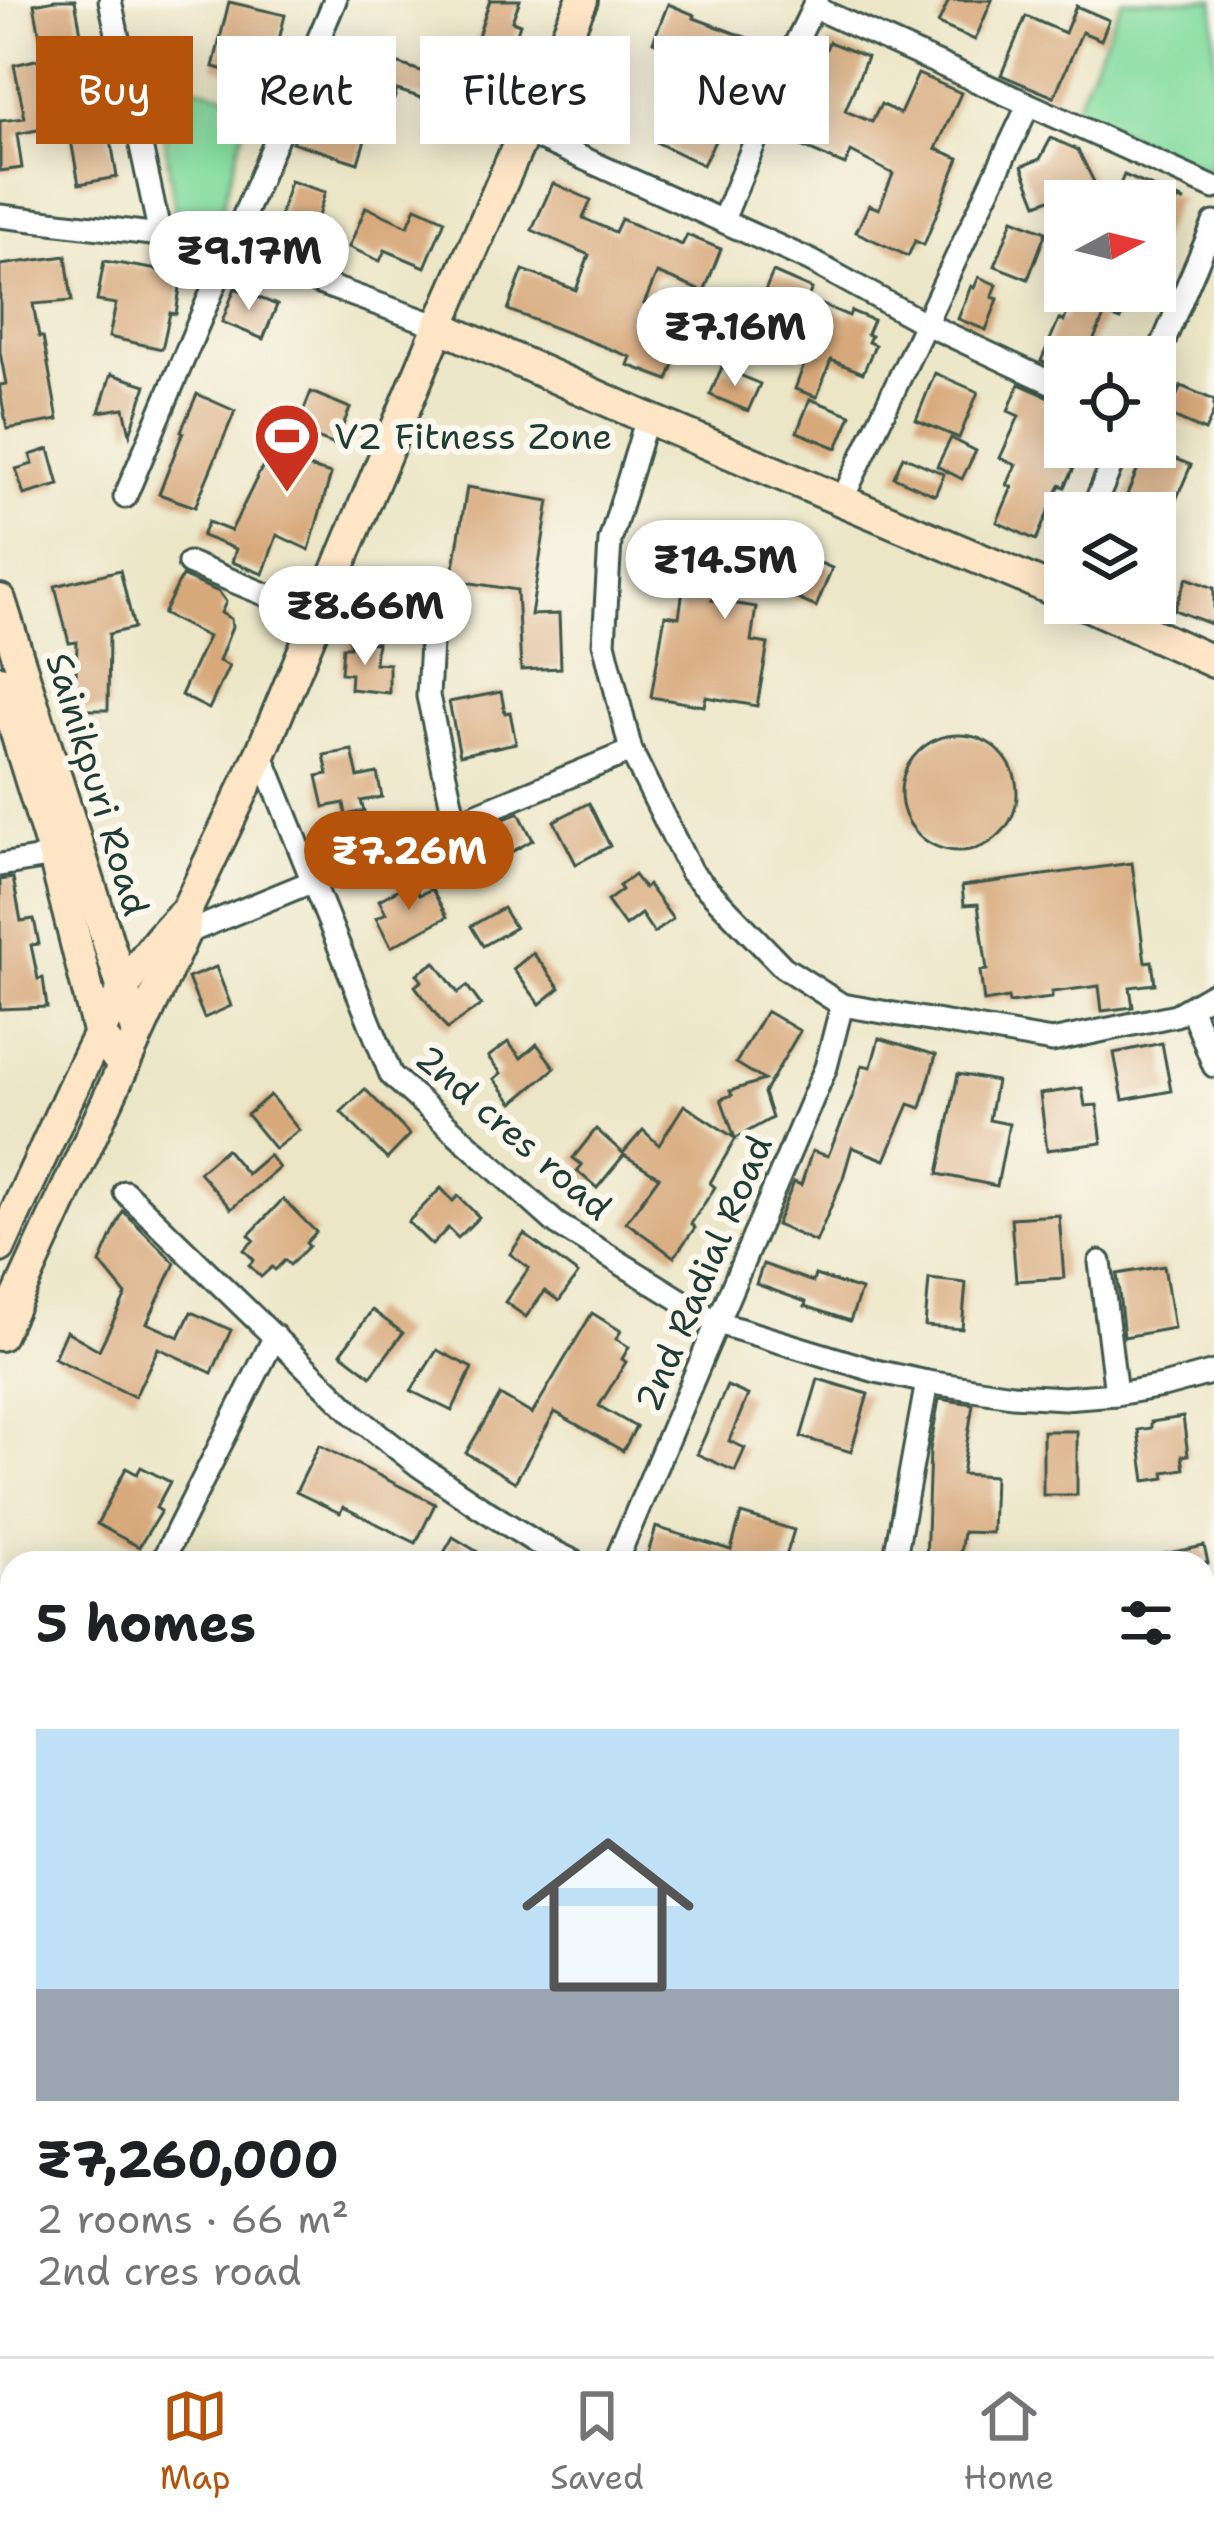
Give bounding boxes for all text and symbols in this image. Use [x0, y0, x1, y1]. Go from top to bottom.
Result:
chip: Buy [36, 36, 193, 144]
chip: Rent [217, 36, 396, 144]
chip: Filters [420, 36, 630, 144]
chip: New [654, 36, 829, 144]
north arrow [1044, 180, 1176, 312]
map controls [1044, 180, 1176, 624]
pin: ₹9.17M [151, 211, 347, 313]
text: ₹9.17M [176, 224, 322, 276]
pin: ₹7.16M [637, 287, 833, 389]
text: ₹7.16M [664, 300, 806, 352]
button: locate [1044, 336, 1176, 468]
sports icon: V2 Fitness Zone [252, 401, 322, 495]
place label: V2 Fitness Zone [334, 412, 613, 461]
button: layers [1044, 492, 1176, 624]
pin: ₹14.5M [627, 520, 823, 622]
text: ₹14.5M [652, 533, 798, 585]
pin: ₹8.66M [267, 566, 463, 668]
text: ₹8.66M [286, 579, 444, 631]
street label: Sainikpuri Road [34, 647, 161, 922]
pin: ₹7.26M [311, 811, 507, 913]
text: ₹7.26M [331, 824, 487, 876]
street label: 2nd cres road [405, 1034, 622, 1231]
street label: 2nd Radial Road [623, 1128, 784, 1419]
text: 5 homes [36, 1589, 256, 1657]
icon: filters [1113, 1590, 1179, 1656]
icon: home [500, 1807, 716, 2023]
text: ₹7,260,000 [36, 2125, 339, 2193]
text: 2 rooms · 66 m² [36, 2193, 349, 2245]
text: 2nd cres road [36, 2245, 301, 2297]
tab: Map [160, 2383, 231, 2500]
tab: Saved [550, 2383, 644, 2500]
tab: Home [963, 2383, 1054, 2500]

